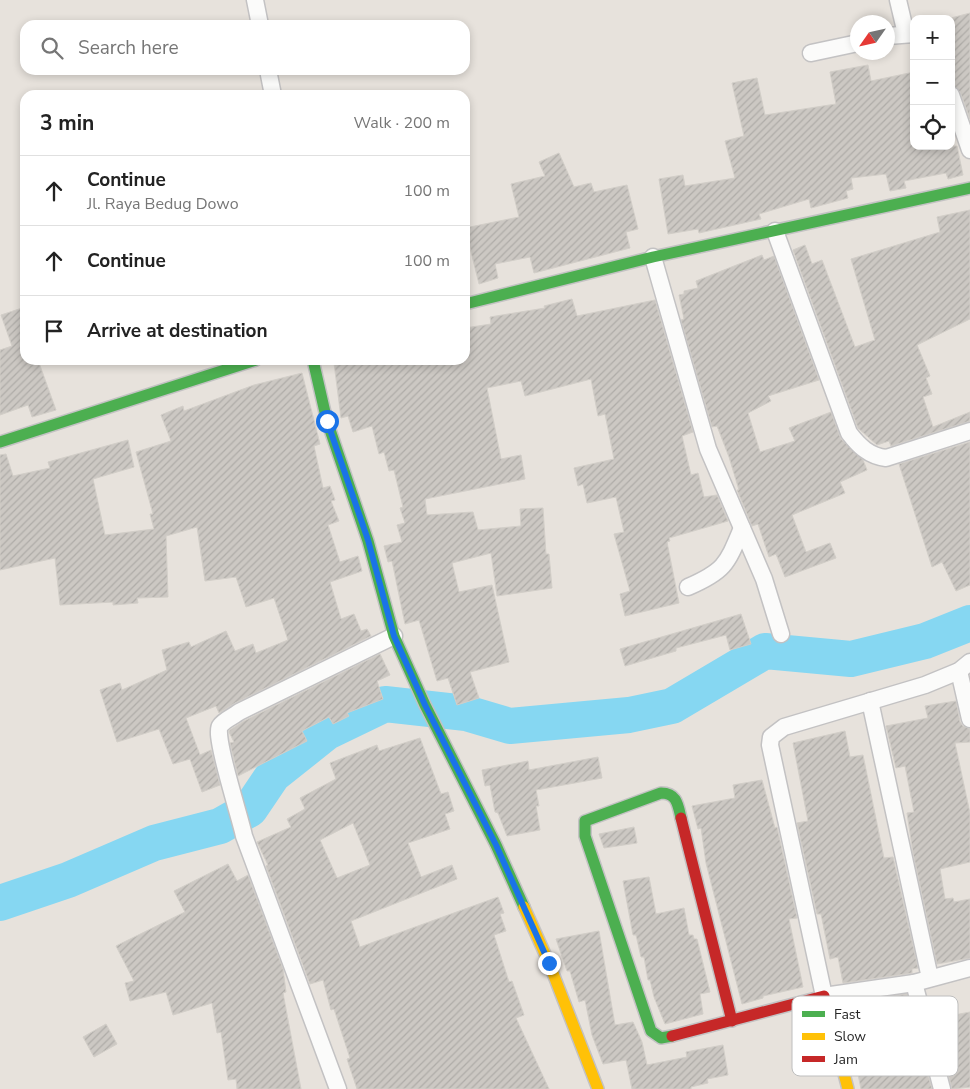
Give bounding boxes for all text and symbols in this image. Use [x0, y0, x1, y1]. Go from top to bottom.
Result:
north arrow [850, 15, 895, 60]
map controls [910, 15, 955, 150]
button: + [910, 15, 955, 60]
search box [20, 20, 470, 75]
icon: search [38, 34, 66, 62]
text: Search here [78, 35, 179, 61]
button: − [910, 60, 955, 105]
button: locate [910, 105, 955, 150]
text: 3 min [40, 109, 94, 137]
text: Walk · 200 m [354, 112, 450, 134]
text: Continue [87, 167, 166, 193]
icon: ahead [40, 177, 68, 205]
text: 100 m [403, 180, 450, 202]
text: Jl. Raya Bedug Dowo [87, 193, 239, 215]
icon: ahead [40, 247, 68, 275]
text: Continue [87, 248, 166, 274]
text: 100 m [403, 250, 450, 272]
icon: arrive [40, 317, 68, 345]
text: Arrive at destination [87, 318, 268, 344]
route start [316, 410, 339, 433]
route end [538, 952, 561, 975]
legend [792, 996, 958, 1076]
text: Fast [834, 1005, 860, 1024]
text: Slow [834, 1027, 866, 1046]
text: Jam [833, 1050, 858, 1069]

